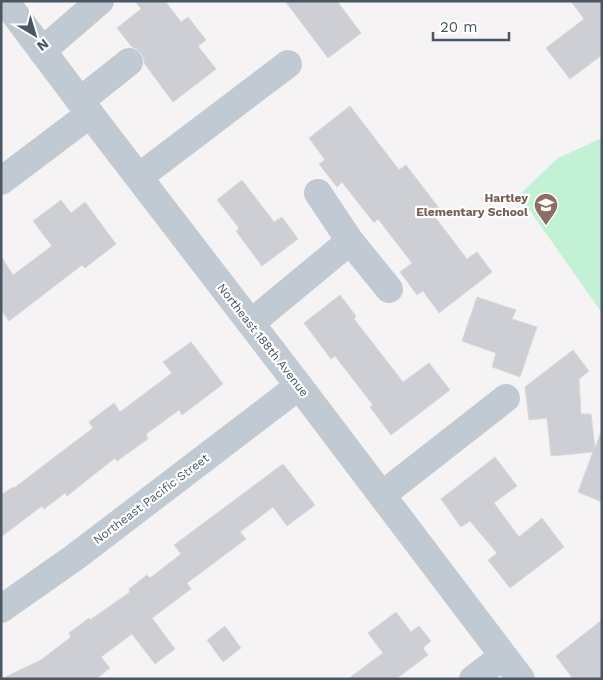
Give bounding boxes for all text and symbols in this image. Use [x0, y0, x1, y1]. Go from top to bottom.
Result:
north arrow [10, 10, 60, 60]
scale bar [433, 10, 509, 42]
text: 20 m [440, 18, 478, 36]
text: N [34, 36, 52, 55]
place label: Hartley Elementary School [416, 191, 528, 219]
school or university icon: Hartley Elementary School [533, 192, 559, 226]
street label: Northeast 188th Avenue [214, 281, 312, 399]
street label: Northeast Pacific Street [91, 451, 211, 547]

